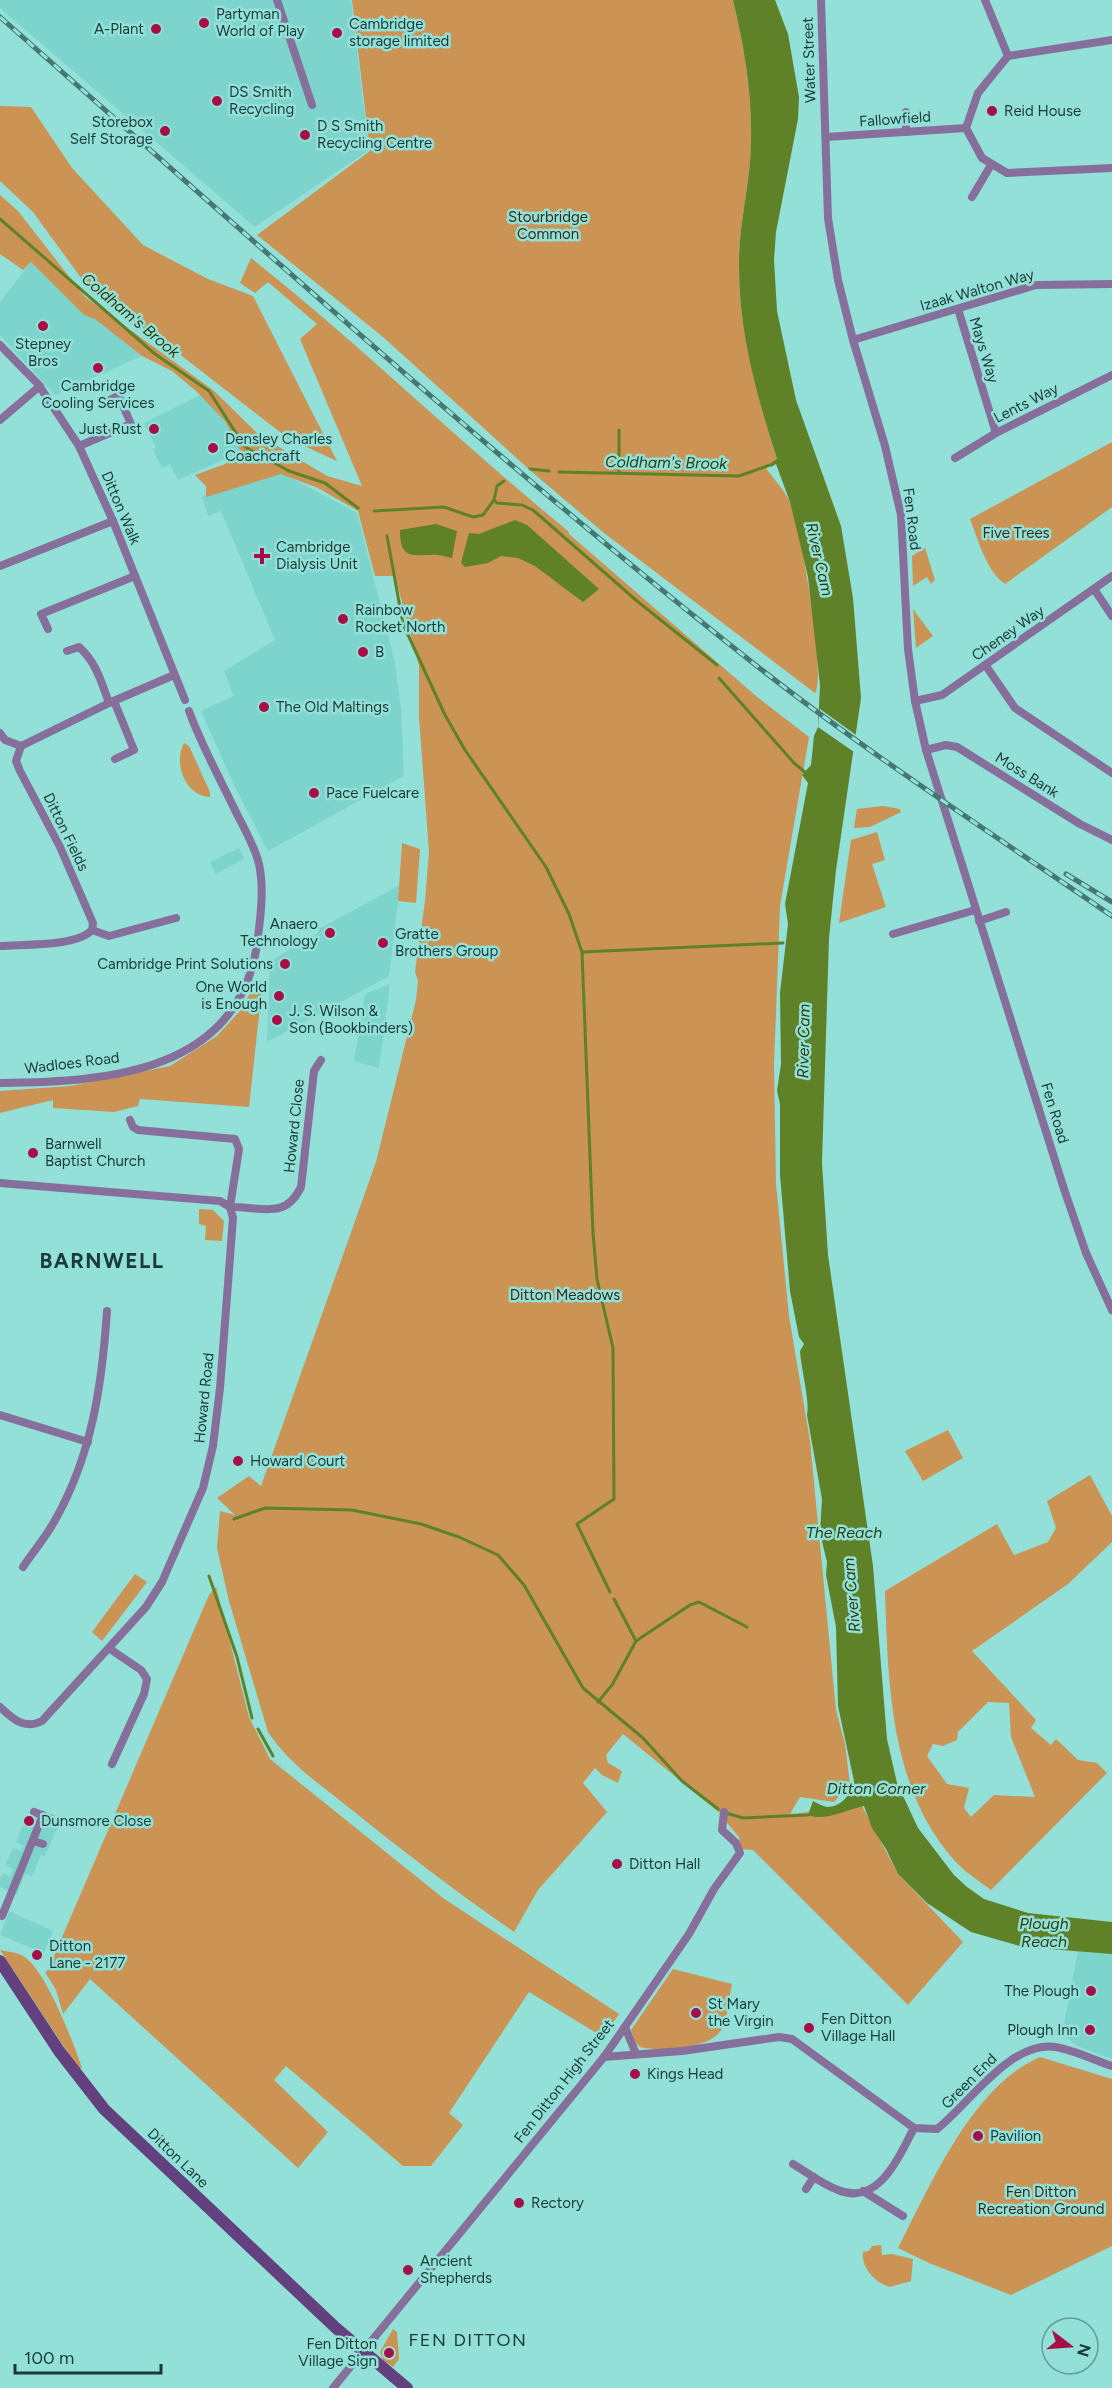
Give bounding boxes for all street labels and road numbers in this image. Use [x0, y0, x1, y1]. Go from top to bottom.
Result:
street label: Water Street [798, 16, 819, 103]
street label: Fallowfield [859, 108, 931, 130]
street label: Izaak Walton Way [918, 265, 1036, 315]
street label: Mays Way [965, 315, 1003, 385]
street label: Lents Way [991, 379, 1061, 427]
street label: Ditton Walk [97, 469, 145, 548]
street label: Fen Road [899, 487, 925, 551]
street label: Cheney Way [968, 601, 1048, 665]
street label: Moss Bank [992, 748, 1063, 802]
street label: Ditton Fields [39, 790, 93, 874]
street label: Wadloes Road [23, 1048, 121, 1078]
street label: Howard Close [280, 1078, 308, 1174]
street label: Fen Road [1037, 1080, 1073, 1146]
street label: Howard Road [190, 1352, 218, 1444]
street label: Fen Ditton High Street [510, 2015, 618, 2146]
street label: Green End [938, 2050, 1000, 2112]
street label: Ditton Lane [144, 2124, 212, 2192]

